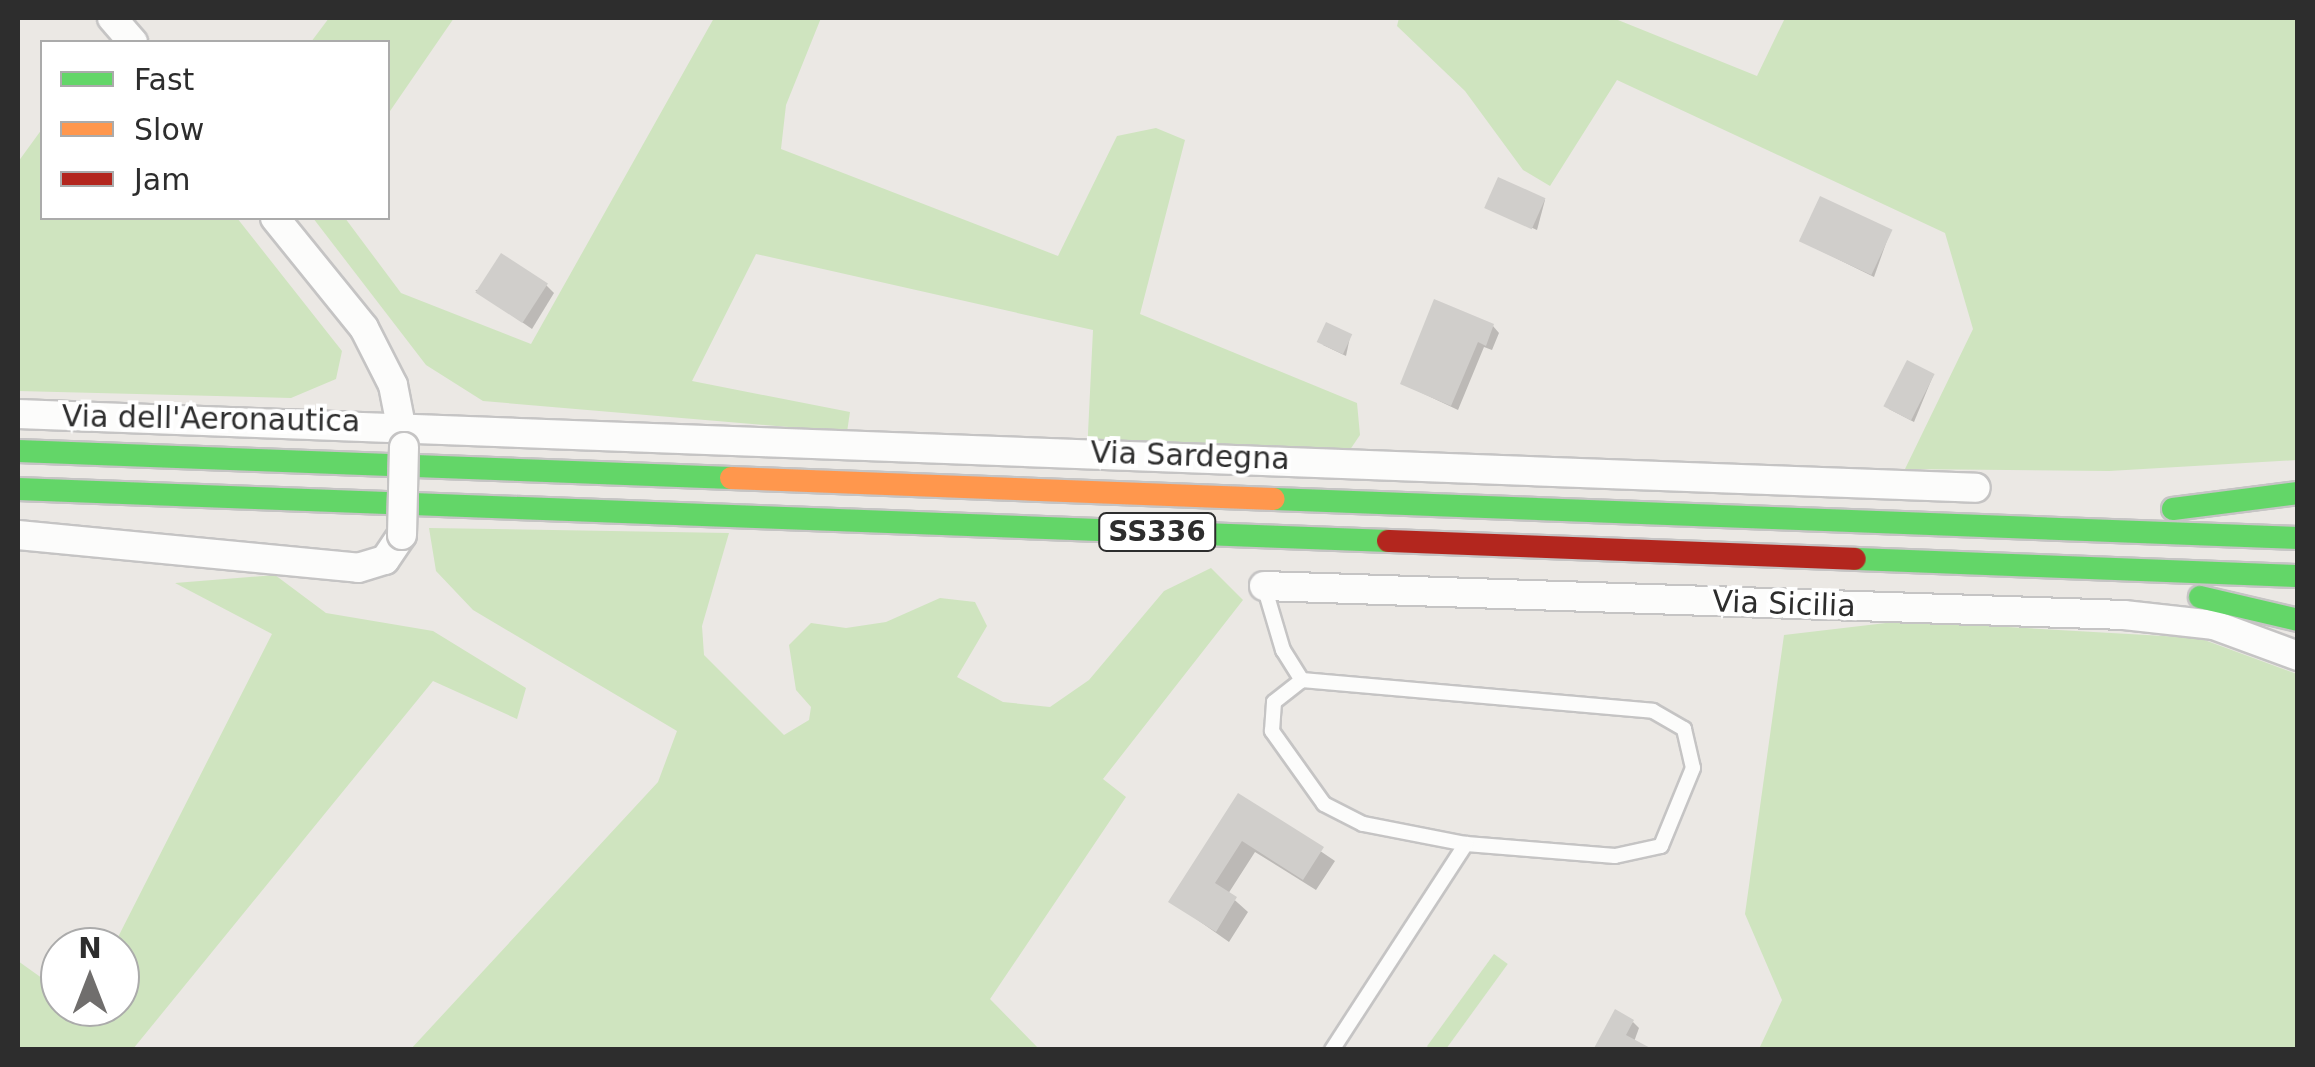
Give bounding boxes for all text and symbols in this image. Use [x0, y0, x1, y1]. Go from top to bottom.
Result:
legend [40, 40, 390, 220]
text: Fast [134, 62, 194, 97]
text: Slow [134, 112, 204, 147]
text: Jam [134, 162, 190, 197]
street label: Via dell'Aeronautica [62, 398, 360, 440]
street label: Via Sardegna [1090, 435, 1290, 477]
road number: SS336 [1097, 509, 1217, 555]
street label: Via Sicilia [1712, 584, 1856, 624]
north arrow [40, 927, 140, 1027]
text: N [78, 932, 102, 965]

